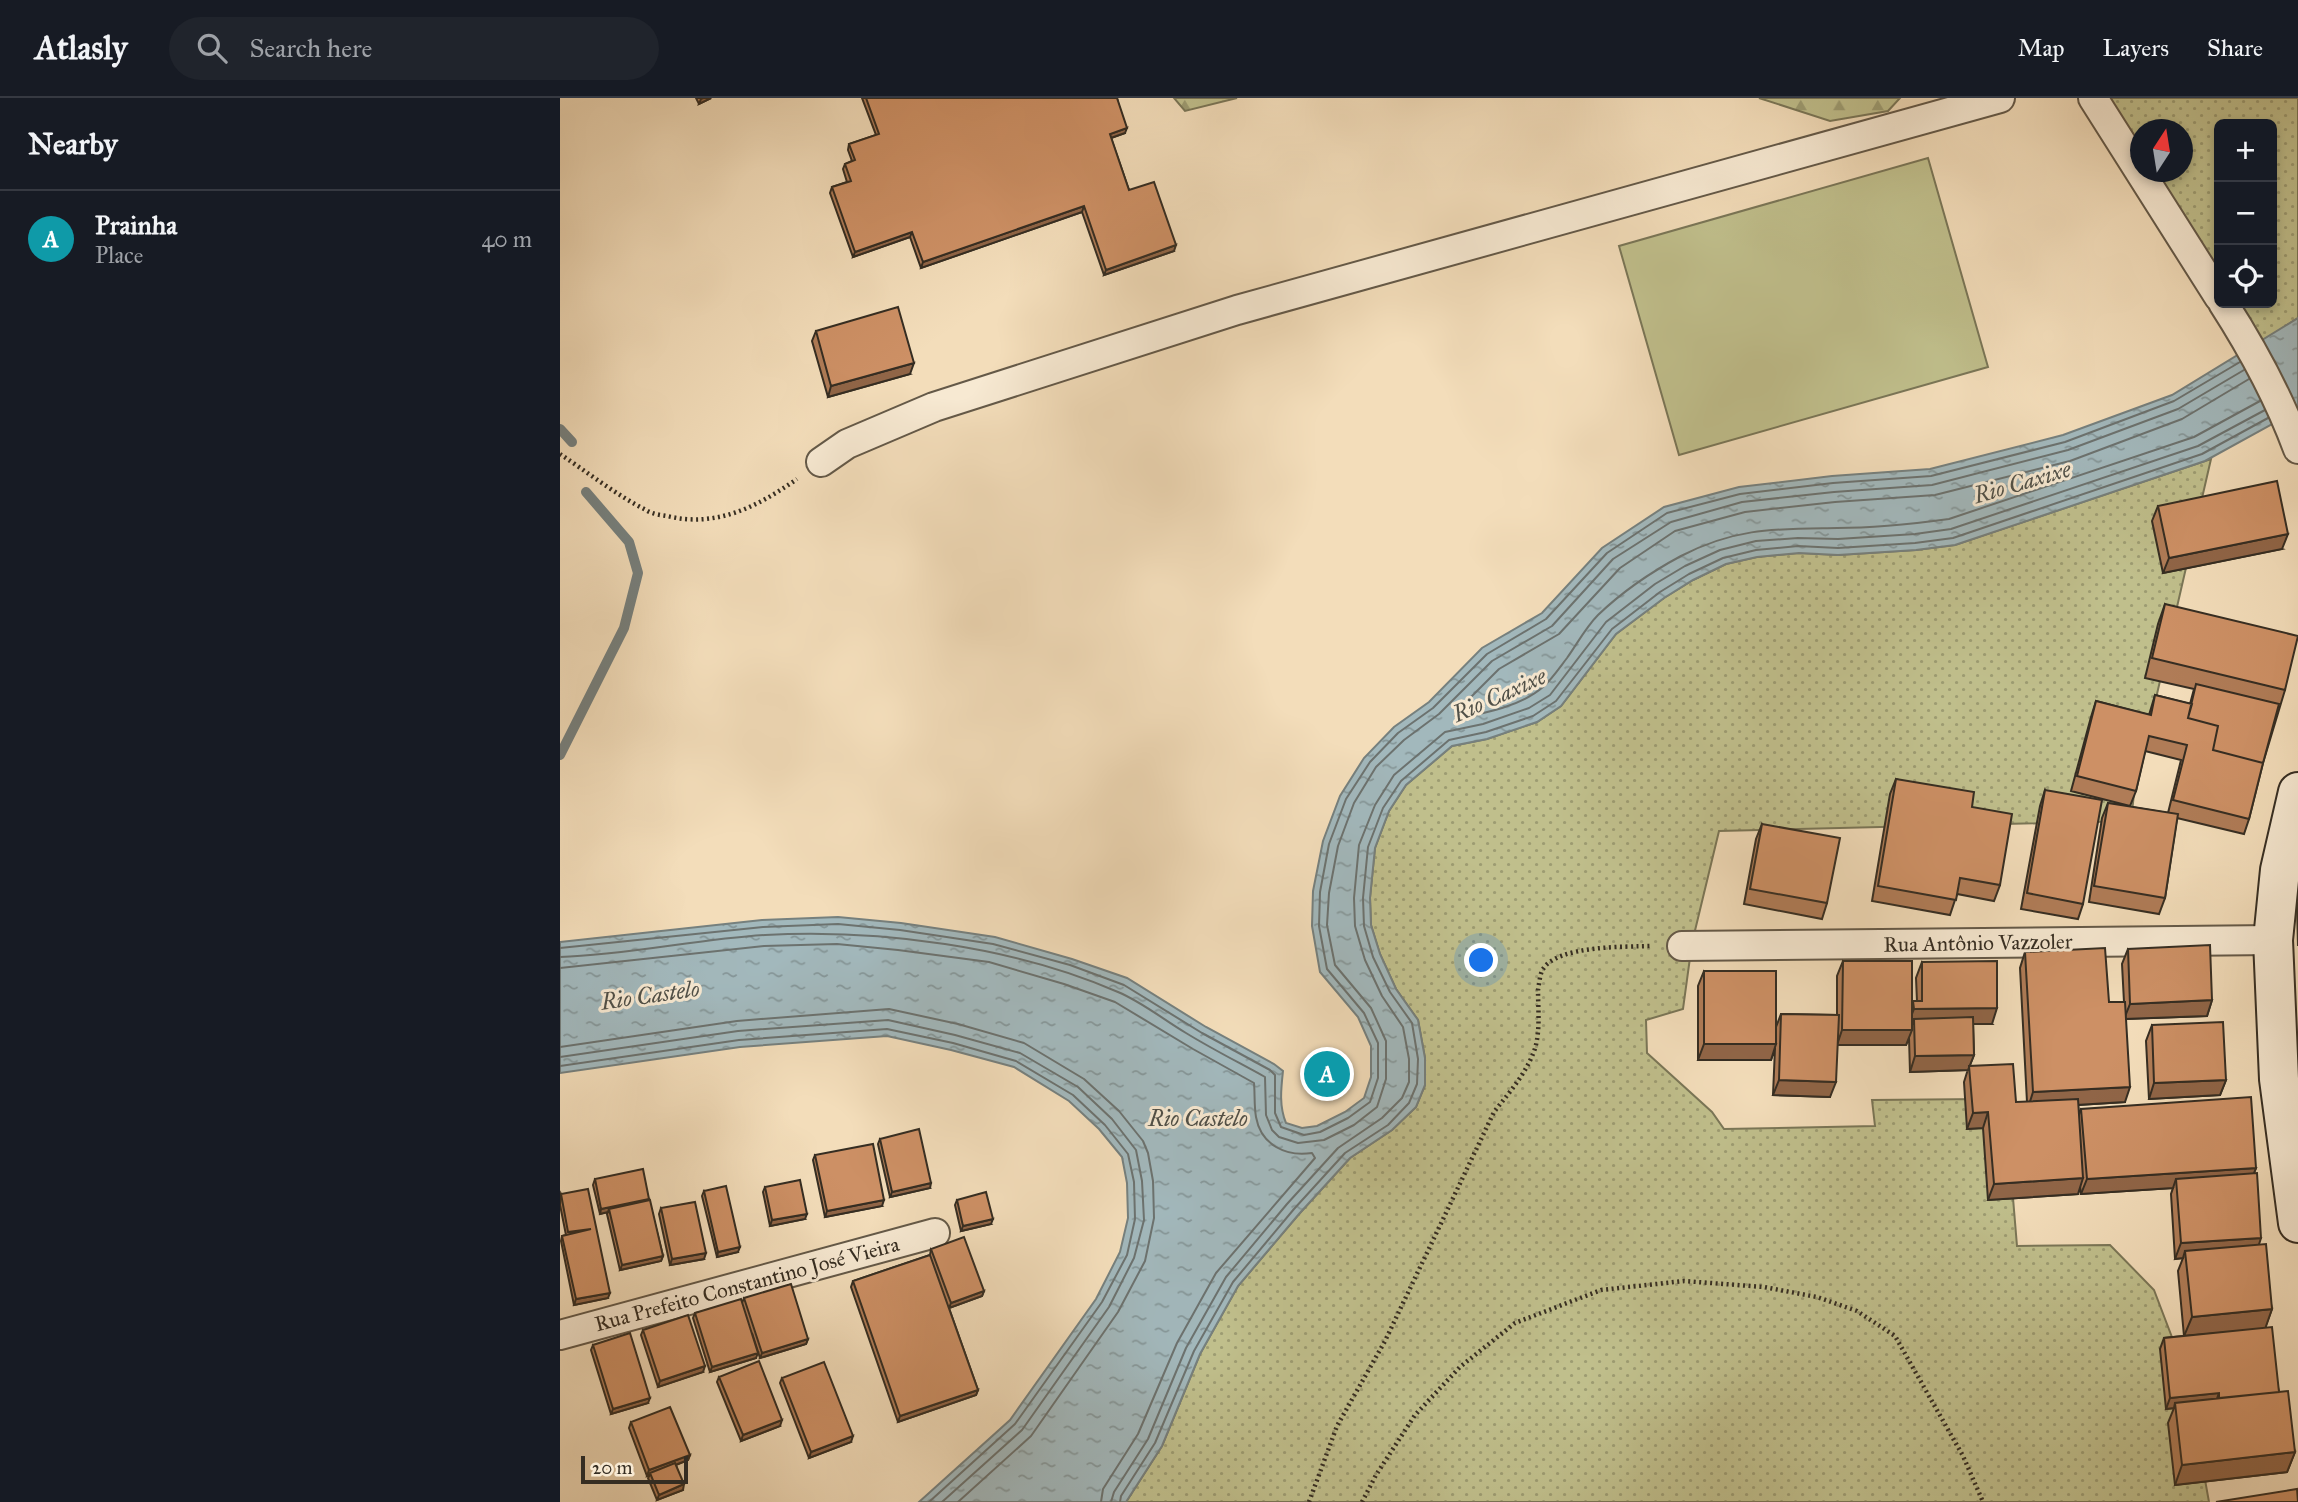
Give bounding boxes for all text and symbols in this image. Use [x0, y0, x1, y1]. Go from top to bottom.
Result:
search box [169, 17, 659, 80]
text: Atlasly [35, 28, 127, 68]
icon: search [193, 29, 231, 67]
text: Search here [249, 32, 372, 64]
text: Map [2018, 33, 2065, 63]
text: Layers [2103, 33, 2169, 63]
text: Share [2207, 33, 2263, 63]
north arrow [2130, 119, 2193, 182]
map controls [2214, 119, 2277, 308]
button: + [2214, 119, 2277, 182]
text: Nearby [28, 126, 118, 162]
button: − [2214, 182, 2277, 245]
text: Prainha [95, 209, 177, 241]
text: A [43, 225, 59, 253]
text: 40 m [482, 225, 532, 253]
text: Place [95, 241, 143, 269]
button: locate [2214, 245, 2277, 308]
water label: Rio Caxixe [1969, 455, 2074, 509]
water label: Rio Caxixe [1447, 662, 1551, 728]
street label: Rua Antônio Vazzoler [1883, 928, 2073, 958]
your location [1464, 943, 1498, 977]
water label: Rio Castelo [598, 974, 701, 1016]
pin: A [1304, 1048, 1350, 1100]
water label: Rio Castelo [1147, 1104, 1248, 1132]
street label: Rua Prefeito Constantino José Vieira [592, 1231, 902, 1337]
scale bar [581, 1453, 688, 1485]
text: 20 m [592, 1456, 633, 1479]

